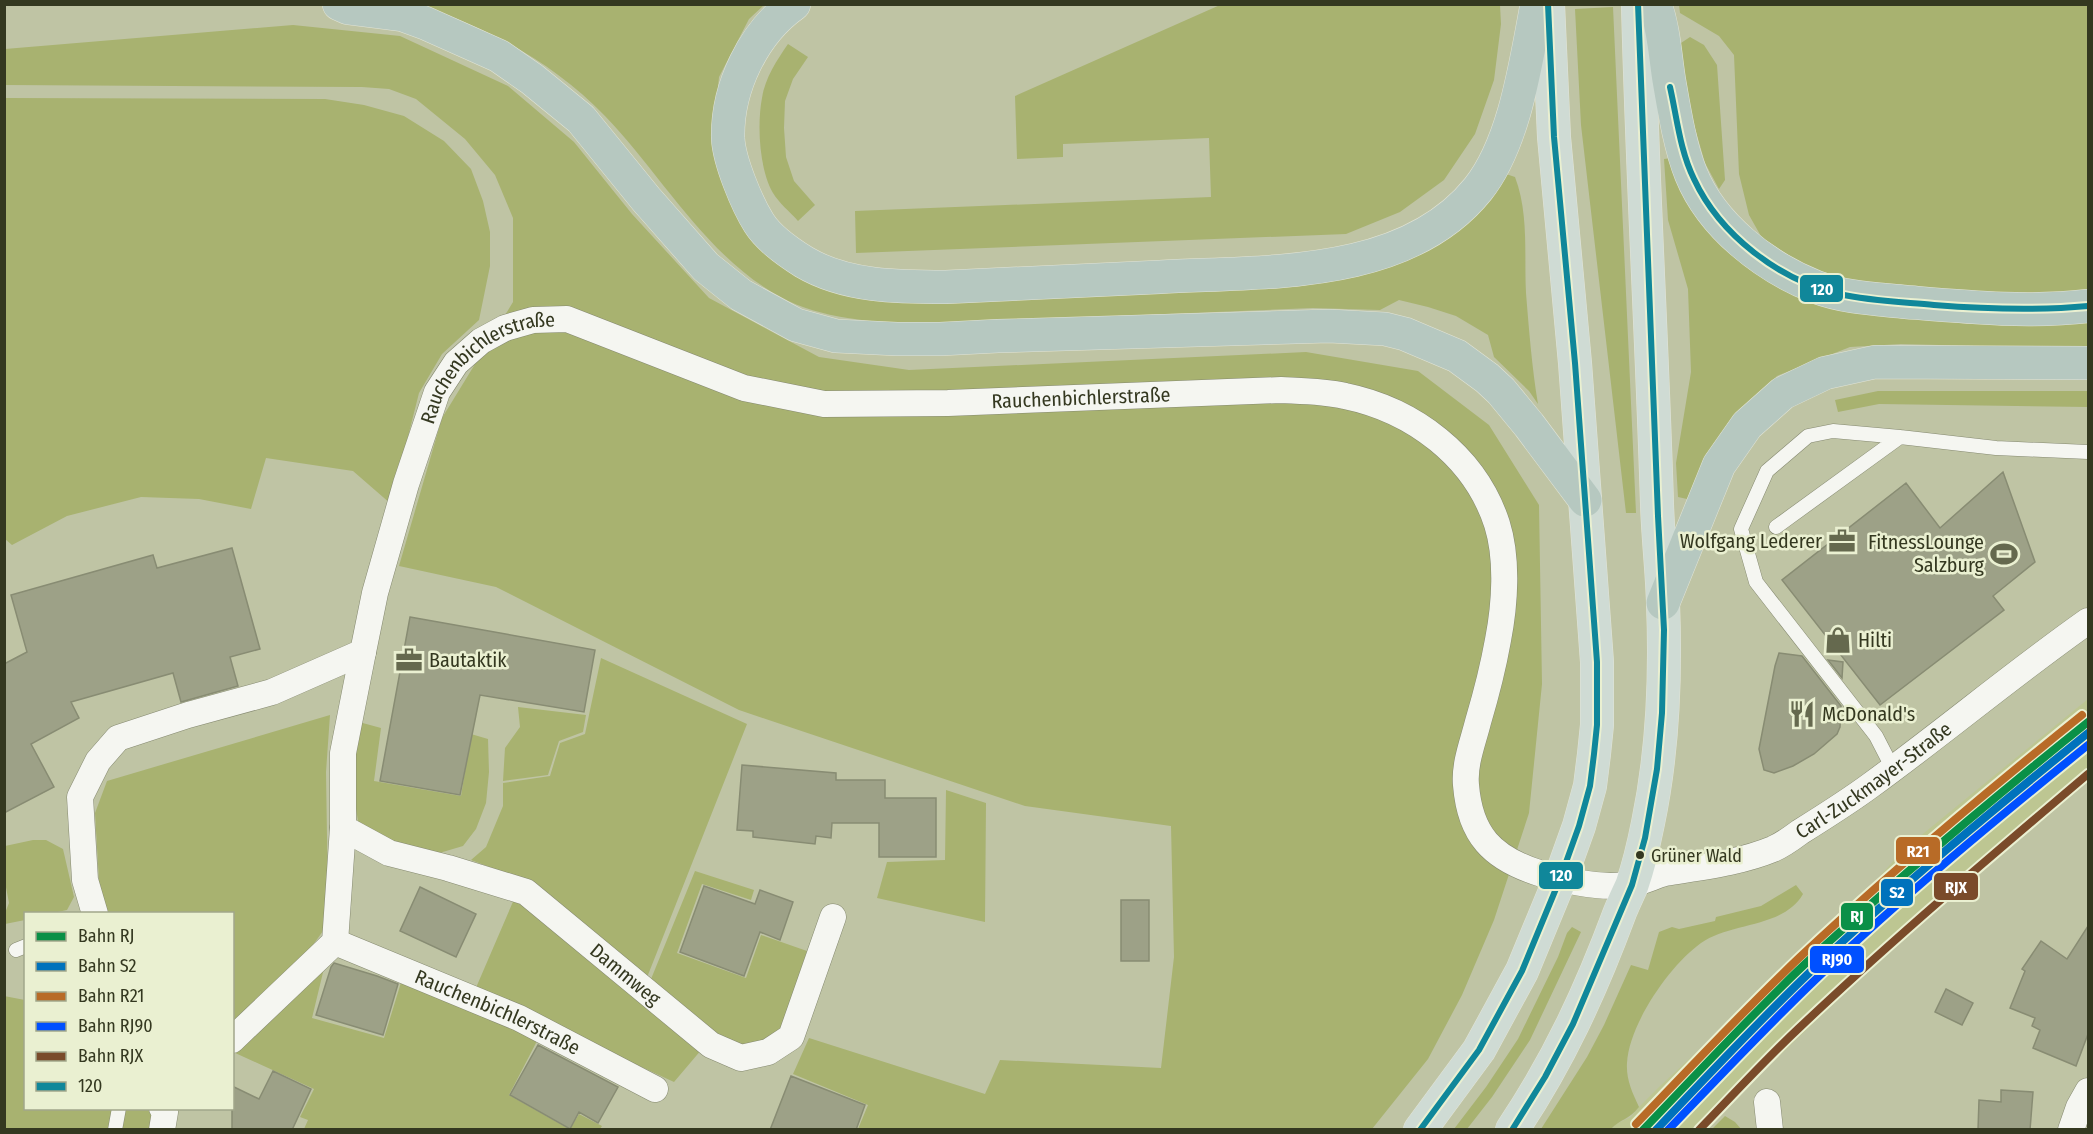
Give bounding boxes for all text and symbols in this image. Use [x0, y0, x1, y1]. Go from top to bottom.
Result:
line badge: 120 [1799, 274, 1844, 303]
text: 120 [1811, 280, 1834, 299]
street label: Rauchenbichlerstraße [415, 307, 555, 427]
street label: Rauchenbichlerstraße [991, 382, 1171, 413]
office icon: Wolfgang Lederer [1827, 526, 1857, 556]
place label: Wolfgang Lederer [1680, 529, 1822, 553]
place label: FitnessLounge Salzburg [1868, 530, 1985, 577]
sports icon: FitnessLounge Salzburg [1989, 539, 2019, 569]
shop icon: Hilti [1823, 625, 1853, 655]
place label: Hilti [1858, 628, 1892, 652]
office icon: Bautaktik [394, 645, 424, 675]
place label: Bautaktik [429, 648, 507, 672]
restaurant icon: McDonald's [1787, 699, 1817, 729]
place label: McDonald's [1822, 702, 1915, 726]
street label: Carl-Zuckmayer-Straße [1791, 717, 1956, 844]
line badge: R21 [1895, 836, 1941, 865]
text: R21 [1907, 842, 1929, 861]
place label: Grüner Wald [1651, 845, 1742, 867]
marker: Grüner Wald [1634, 849, 1646, 861]
line badge: 120 [1538, 861, 1584, 890]
text: 120 [1550, 866, 1573, 885]
line badge: RJX [1933, 872, 1979, 901]
line badge: S2 [1880, 878, 1914, 907]
text: RJX [1945, 878, 1967, 897]
text: S2 [1889, 883, 1905, 902]
line badge: RJ [1840, 902, 1874, 931]
text: RJ [1850, 907, 1864, 926]
legend [24, 912, 234, 1110]
text: Bahn RJ [78, 925, 134, 947]
street label: Dammweg [585, 938, 666, 1011]
line badge: RJ90 [1809, 945, 1865, 974]
text: RJ90 [1822, 950, 1853, 969]
text: Bahn S2 [78, 955, 137, 977]
street label: Rauchenbichlerstraße [411, 964, 584, 1060]
text: Bahn R21 [78, 985, 144, 1007]
text: Bahn RJ90 [78, 1015, 153, 1037]
text: Bahn RJX [78, 1045, 143, 1067]
text: 120 [78, 1075, 102, 1097]

